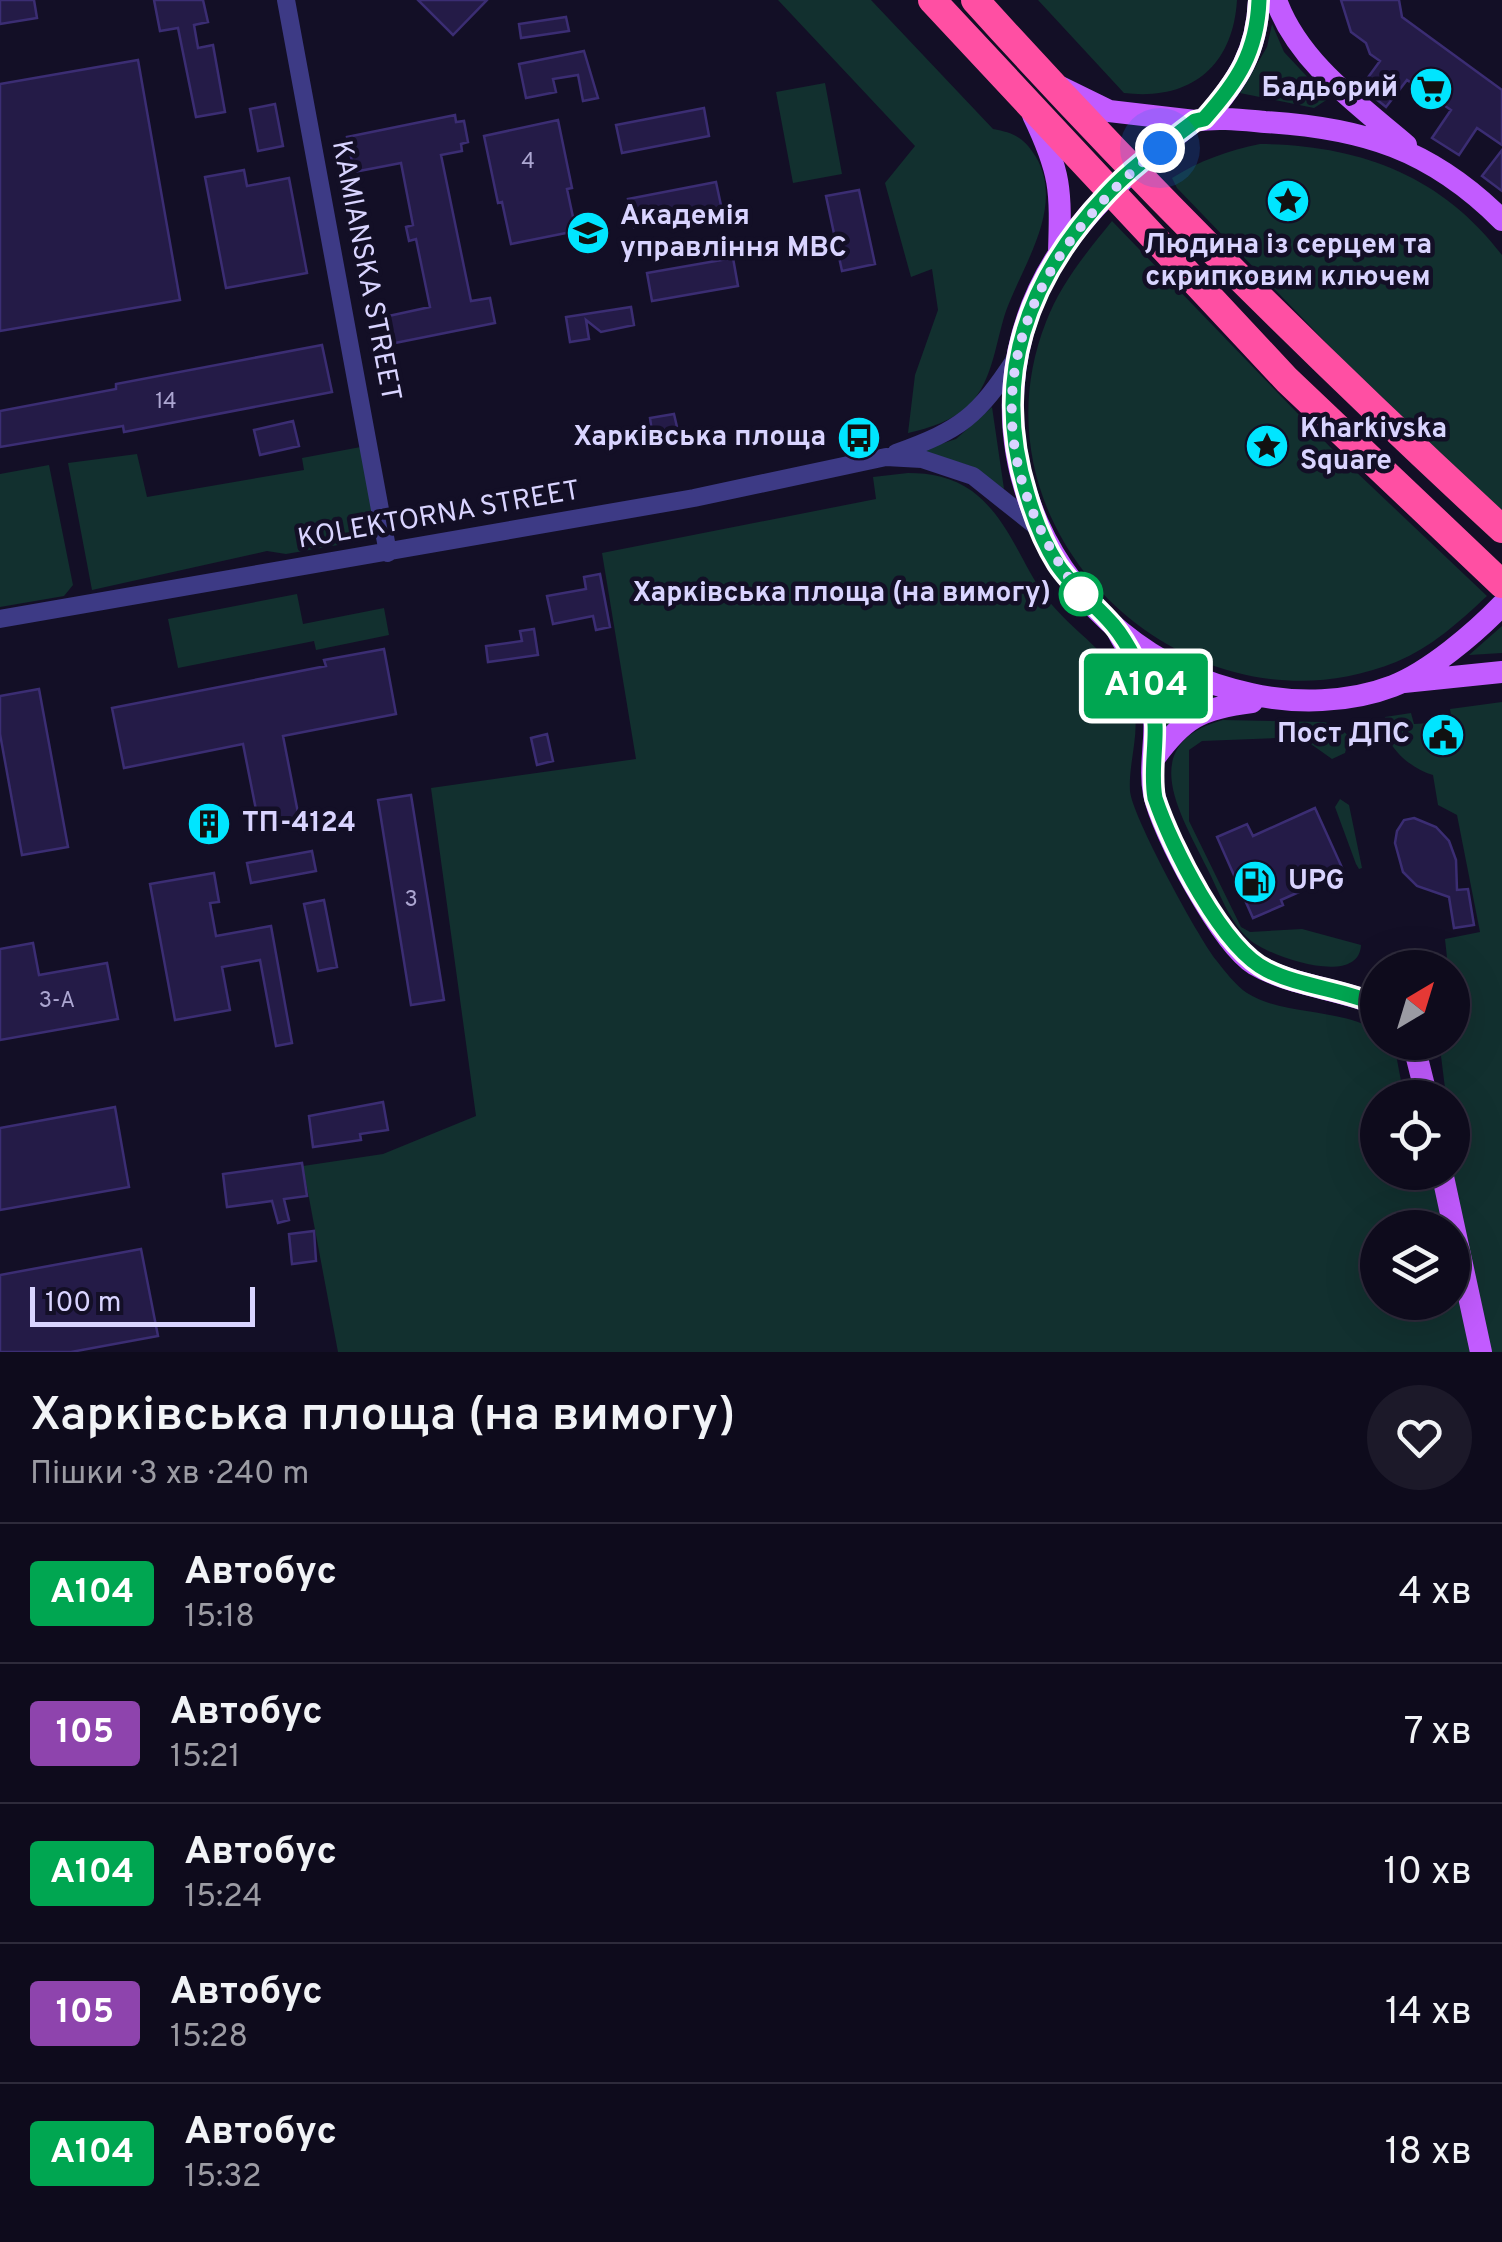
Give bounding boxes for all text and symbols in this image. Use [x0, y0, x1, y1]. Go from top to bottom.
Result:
supermarket icon: Бадьорий [1408, 66, 1454, 112]
place label: Бадьорий [1262, 71, 1398, 107]
your location [1135, 123, 1185, 173]
street label: KAMIANSKA STREET [322, 137, 408, 405]
house number: 4 [521, 149, 535, 176]
place icon: Людина із серцем та скрипковим ключем [1265, 178, 1311, 224]
place label: Академія управління МВС [620, 199, 847, 267]
school or university icon: Академія управління МВС [565, 210, 611, 256]
place label: Людина із серцем та скрипковим ключем [1144, 228, 1432, 296]
house number: 14 [155, 389, 177, 416]
place label: Kharkivska Square [1300, 412, 1447, 480]
bus stop icon: Харківська площа [836, 415, 882, 461]
place label: Харківська площа [573, 420, 826, 456]
place icon: Kharkivska Square [1244, 423, 1290, 469]
street label: KOLEKTORNA STREET [295, 473, 583, 559]
marker: Харківська площа (на вимогу) [1060, 573, 1102, 615]
place label: Харківська площа (на вимогу) [633, 576, 1051, 612]
line badge: А104 [1076, 654, 1216, 718]
text: А104 [1104, 664, 1188, 708]
public building icon: Пост ДПС [1420, 712, 1466, 758]
place label: Пост ДПС [1277, 717, 1410, 753]
building icon: ТП-4124 [186, 801, 232, 847]
place label: ТП-4124 [242, 806, 356, 842]
fuel station icon: UPG [1232, 859, 1278, 905]
place label: UPG [1288, 864, 1345, 900]
house number: 3 [404, 887, 418, 914]
north arrow [1360, 950, 1470, 1060]
map controls [1360, 950, 1470, 1320]
house number: 3-А [39, 988, 75, 1015]
button: locate [1360, 1080, 1470, 1190]
button: layers [1360, 1210, 1470, 1320]
scale bar [30, 1282, 255, 1326]
text: 100 m [45, 1286, 121, 1322]
button: heart [1367, 1385, 1472, 1490]
text: Харківська площа (на вимогу) [30, 1387, 736, 1447]
text: Пішки · 3 хв · 240 m [30, 1455, 309, 1495]
text: Автобус [184, 1549, 337, 1598]
text: 4 хв [1398, 1569, 1472, 1618]
text: А104 [50, 1571, 134, 1615]
text: 15:18 [184, 1598, 255, 1638]
text: Автобус [170, 1689, 323, 1738]
text: 7 хв [1404, 1709, 1472, 1758]
text: 105 [56, 1711, 114, 1755]
text: 15:21 [170, 1738, 241, 1778]
text: Автобус [184, 1829, 337, 1878]
text: 10 хв [1383, 1849, 1472, 1898]
text: А104 [50, 1851, 134, 1895]
text: 15:24 [184, 1878, 262, 1918]
text: Автобус [170, 1969, 323, 2018]
text: 14 хв [1385, 1989, 1472, 2038]
text: 105 [56, 1991, 114, 2035]
text: 15:28 [170, 2018, 248, 2058]
text: Автобус [184, 2109, 337, 2158]
text: 18 хв [1385, 2129, 1472, 2178]
text: А104 [50, 2131, 134, 2175]
text: 15:32 [184, 2158, 261, 2198]

